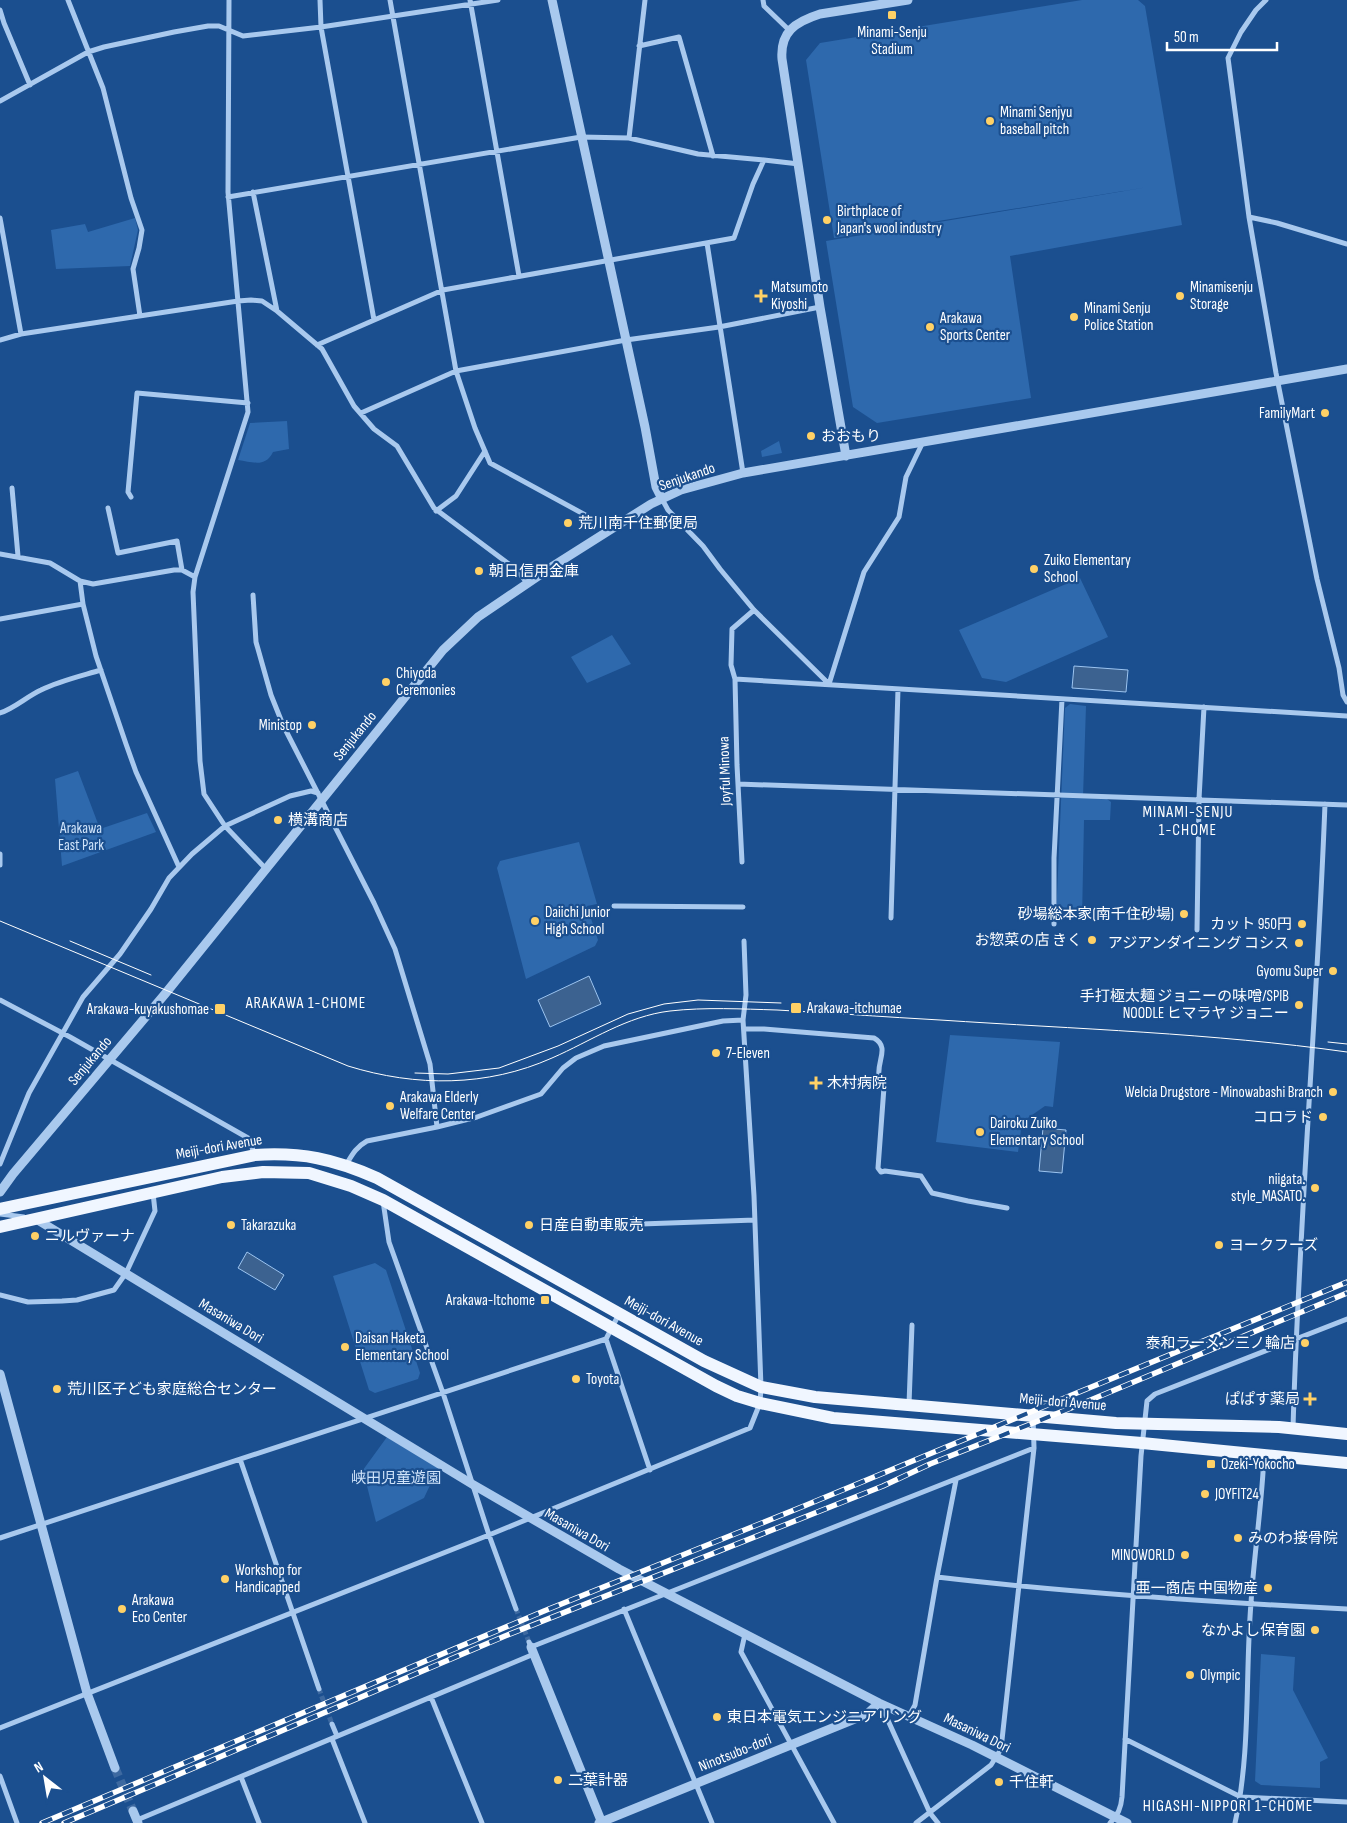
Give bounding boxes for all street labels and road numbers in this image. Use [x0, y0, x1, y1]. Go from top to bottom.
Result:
street label: Senjukando [656, 459, 718, 495]
street label: Senjukando [329, 707, 381, 765]
street label: Joyful Minowa [714, 736, 736, 807]
street label: Senjukando [64, 1033, 116, 1089]
street label: Meiji-dori Avenue [174, 1130, 264, 1164]
street label: Meiji-dori Avenue [621, 1292, 707, 1350]
street label: Masaniwa Dori [195, 1294, 267, 1348]
street label: Meiji-dori Avenue [1019, 1389, 1107, 1415]
street label: Masaniwa Dori [541, 1504, 613, 1556]
street label: Masaniwa Dori [940, 1709, 1014, 1757]
street label: Ninotsubo-dori [696, 1730, 774, 1776]

